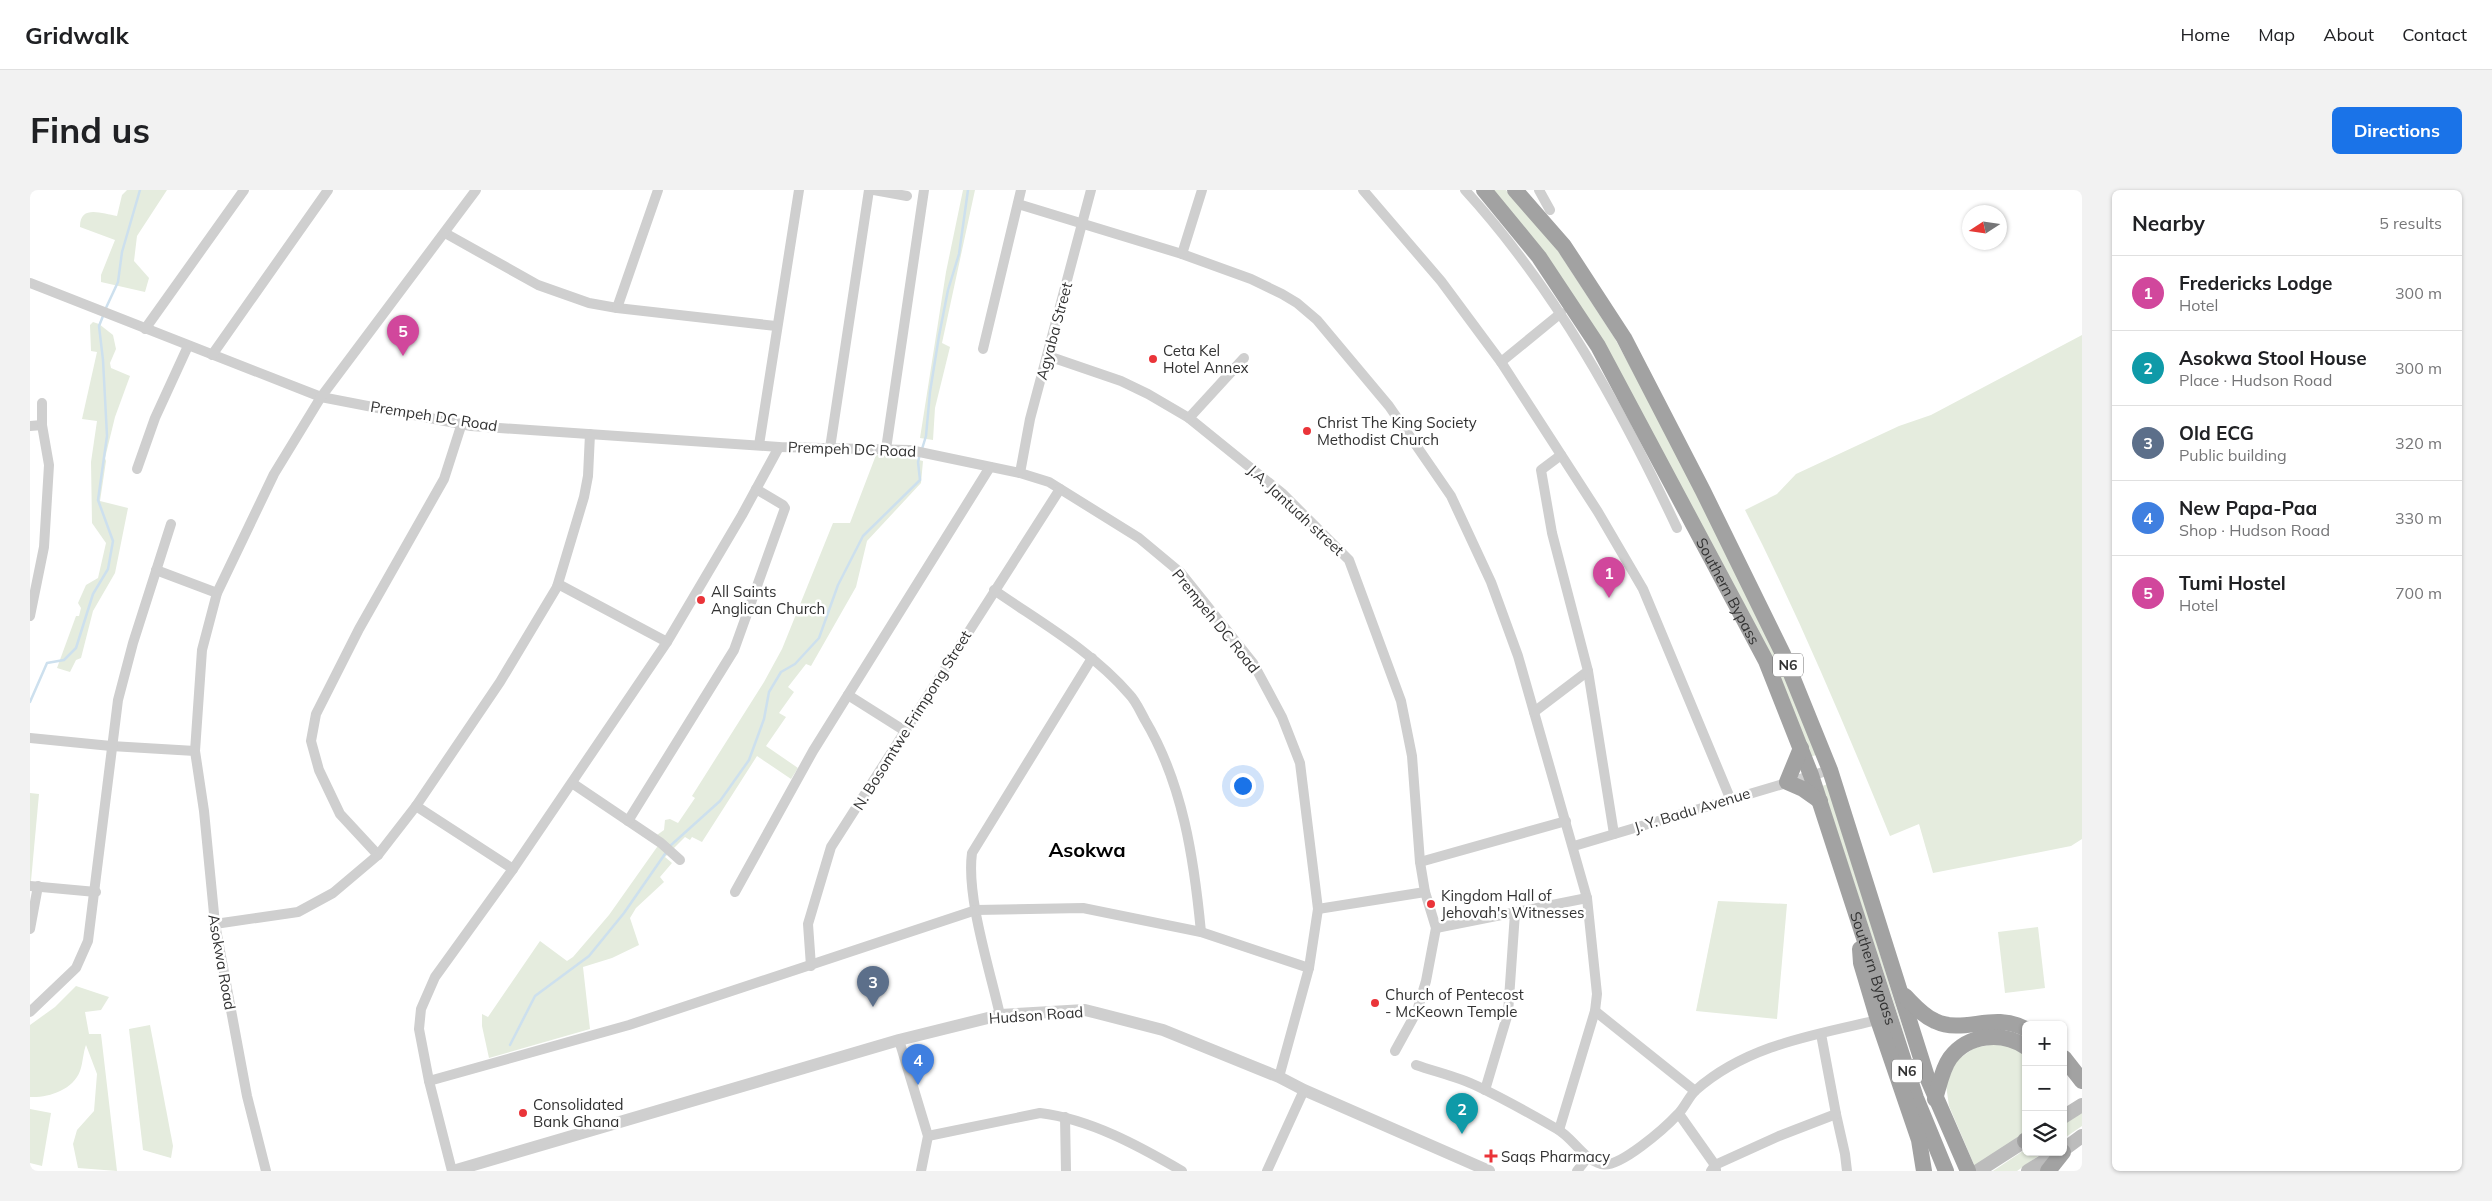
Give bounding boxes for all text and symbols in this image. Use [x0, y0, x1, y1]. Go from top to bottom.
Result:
text: Gridwalk [25, 20, 129, 50]
text: Home [2180, 23, 2230, 46]
text: Map [2258, 23, 2295, 46]
text: About [2323, 23, 2374, 46]
text: Contact [2402, 23, 2467, 46]
button: Directions [2332, 107, 2462, 154]
text: Find us [30, 108, 150, 152]
north arrow [1962, 205, 2007, 250]
text: Nearby [2132, 210, 2205, 236]
text: 5 results [2379, 213, 2442, 233]
text: Fredericks Lodge [2179, 271, 2332, 295]
street label: Agyaba Street [1032, 280, 1076, 382]
text: 1 [2143, 283, 2153, 303]
text: 300 m [2395, 283, 2442, 303]
text: Hotel [2179, 295, 2218, 315]
pin: 5 [387, 315, 419, 356]
place label: Ceta Kel Hotel Annex [1163, 341, 1249, 377]
text: Asokwa Stool House [2179, 346, 2367, 370]
marker: Ceta Kel Hotel Annex [1147, 353, 1159, 365]
text: 2 [2143, 358, 2153, 378]
text: 300 m [2395, 358, 2442, 378]
text: Place · Hudson Road [2179, 370, 2332, 390]
street label: Prempeh DC Road [369, 397, 499, 435]
place label: Christ The King Society Methodist Church [1317, 413, 1477, 449]
text: Old ECG [2179, 421, 2254, 445]
marker: Christ The King Society Methodist Church [1301, 425, 1313, 437]
text: 3 [2143, 433, 2153, 453]
text: 320 m [2395, 433, 2442, 453]
street label: Prempeh DC Road [788, 437, 916, 461]
text: Public building [2179, 445, 2287, 465]
street label: J.A. Jantuah street [1244, 460, 1348, 560]
text: New Papa-Paa [2179, 496, 2317, 520]
text: 4 [2143, 508, 2153, 528]
text: 330 m [2395, 508, 2442, 528]
text: Shop · Hudson Road [2179, 520, 2330, 540]
street label: Southern Bypass [1692, 534, 1765, 647]
pin: 1 [1593, 557, 1625, 598]
street label: Prempeh DC Road [1168, 565, 1264, 677]
text: Tumi Hostel [2179, 571, 2286, 595]
place label: All Saints Anglican Church [711, 582, 825, 618]
text: 5 [2143, 583, 2153, 603]
text: 700 m [2395, 583, 2442, 603]
marker: All Saints Anglican Church [695, 594, 707, 606]
text: Hotel [2179, 595, 2218, 615]
street label: N. Bosomtwe Frimpong Street [849, 627, 975, 813]
road number: N6 [1773, 654, 1803, 676]
your location [1230, 773, 1256, 799]
street label: J. Y. Badu Avenue [1632, 783, 1752, 837]
district label: Asokwa [1048, 837, 1126, 862]
place label: Kingdom Hall of Jehovah's Witnesses [1441, 886, 1585, 922]
marker: Kingdom Hall of Jehovah's Witnesses [1425, 898, 1437, 910]
street label: Southern Bypass [1846, 909, 1901, 1027]
street label: Asokwa Road [204, 913, 240, 1011]
pin: 3 [857, 966, 889, 1007]
place label: Church of Pentecost - McKeown Temple [1385, 985, 1524, 1021]
marker: Church of Pentecost - McKeown Temple [1369, 997, 1381, 1009]
street label: Hudson Road [988, 1002, 1084, 1028]
map controls [2022, 1021, 2067, 1156]
button: + [2022, 1021, 2067, 1066]
pin: 4 [902, 1044, 934, 1085]
road number: N6 [1892, 1059, 1922, 1082]
button: − [2022, 1066, 2067, 1111]
pin: 2 [1446, 1093, 1478, 1134]
place label: Consolidated Bank Ghana [533, 1095, 624, 1131]
marker: Consolidated Bank Ghana [517, 1107, 529, 1119]
button: layers [2022, 1111, 2067, 1156]
place label: Saqs Pharmacy [1501, 1147, 1610, 1166]
marker: Saqs Pharmacy [1485, 1150, 1497, 1162]

